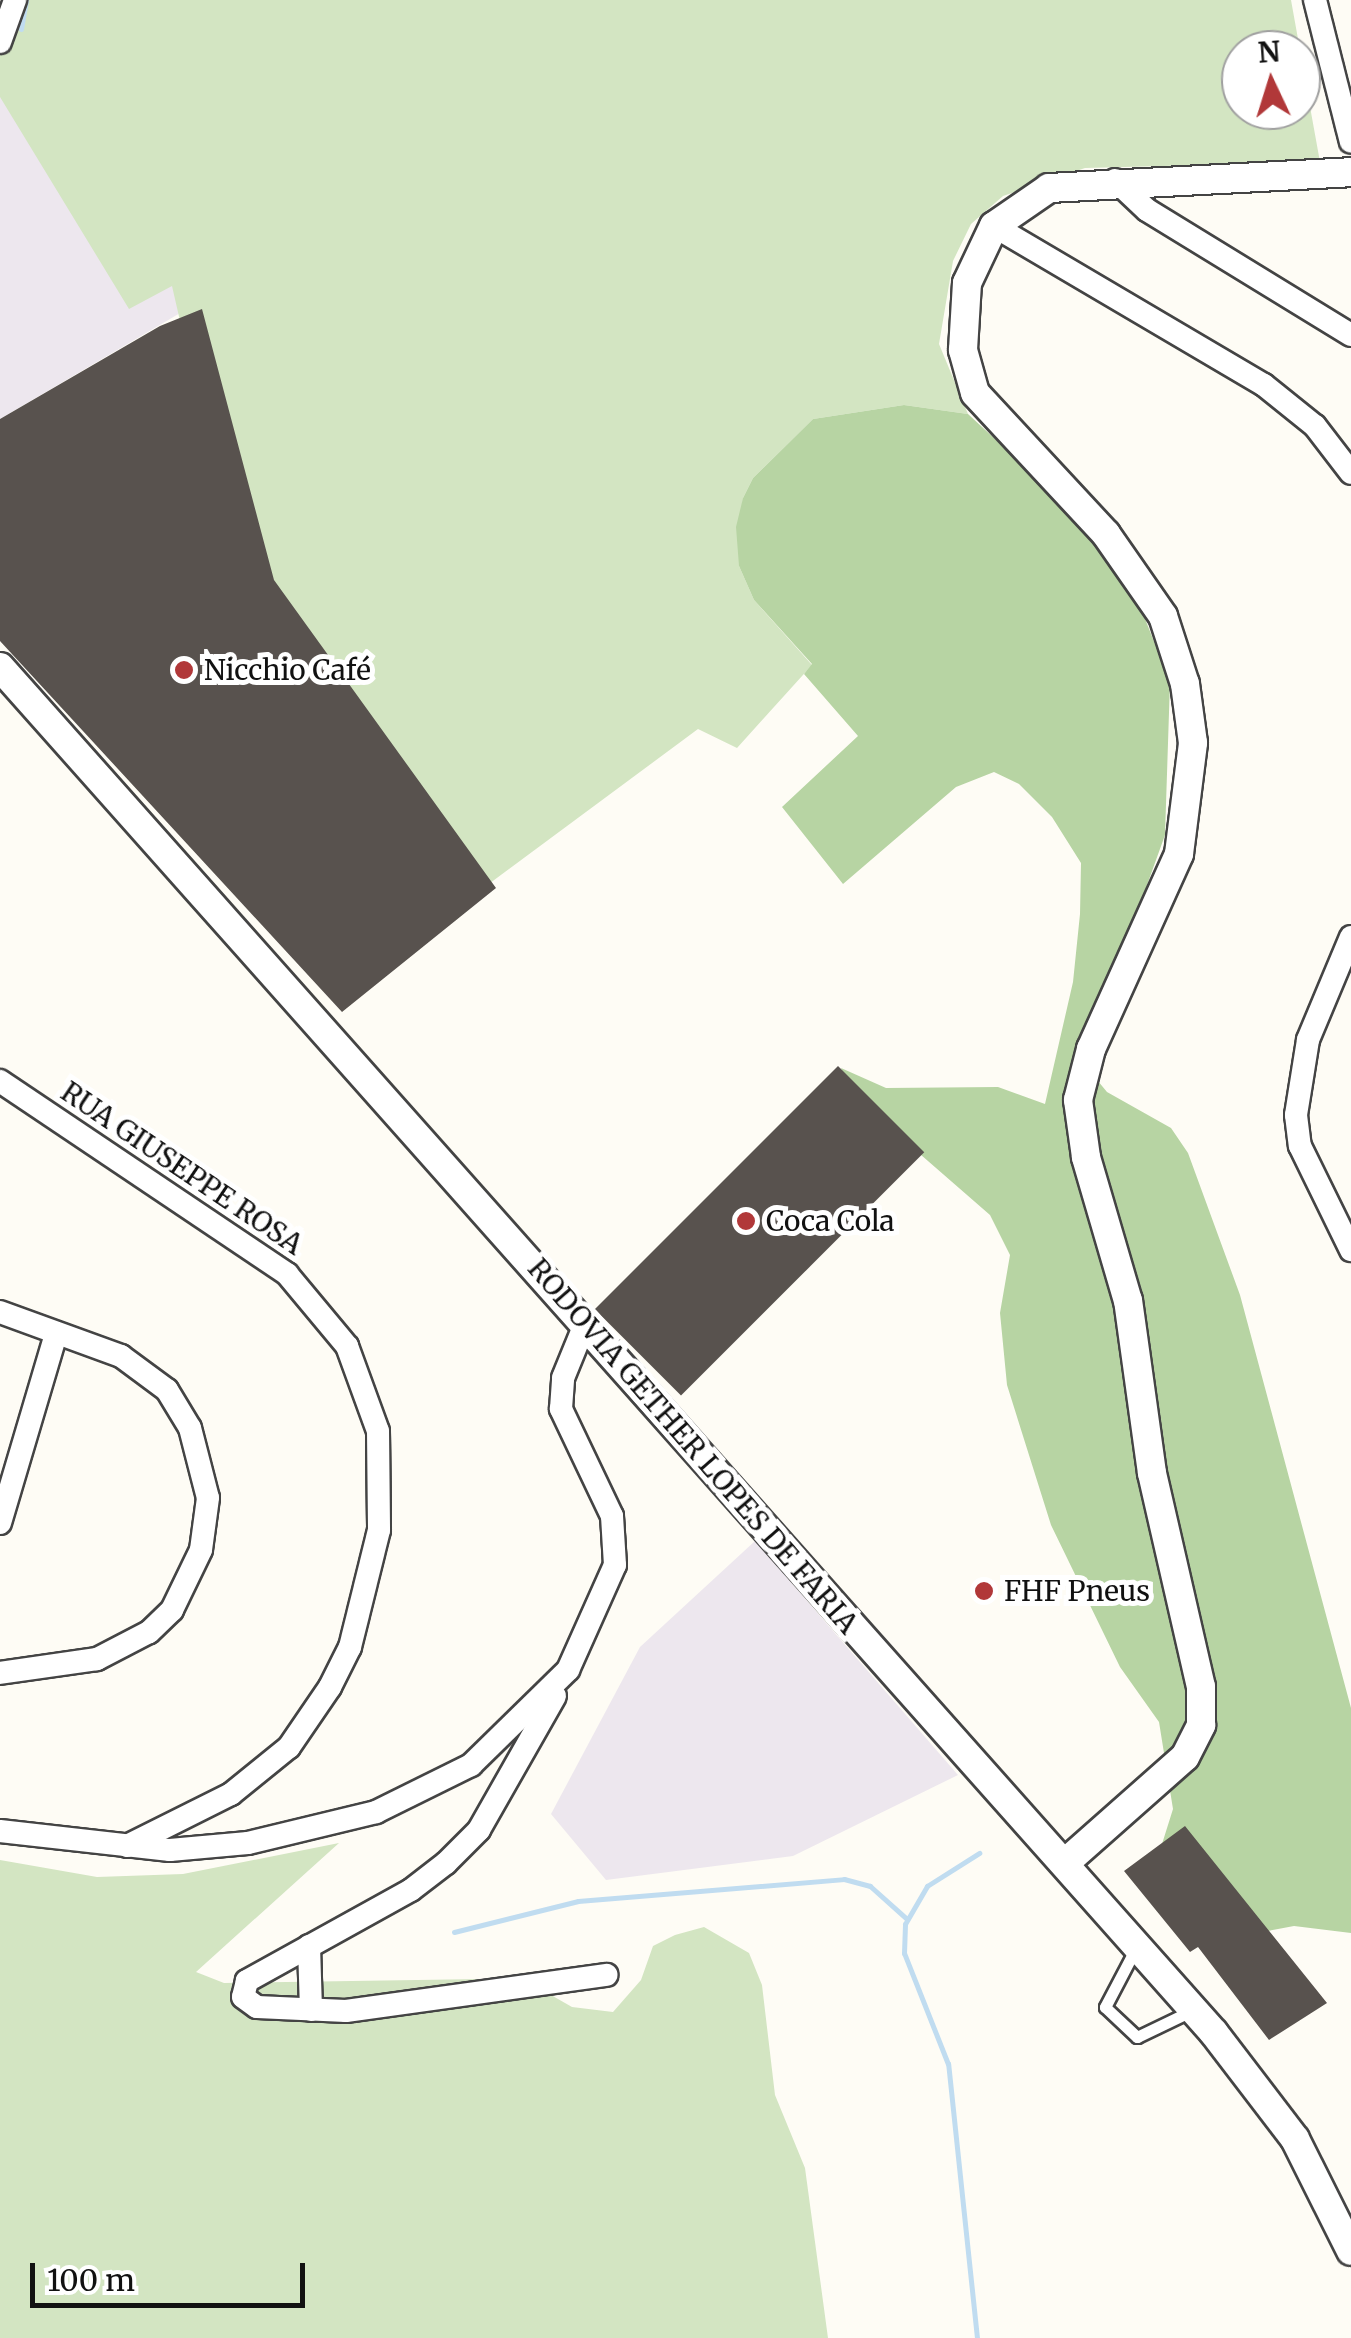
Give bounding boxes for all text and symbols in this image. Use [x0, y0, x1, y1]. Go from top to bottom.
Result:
north arrow [1221, 30, 1321, 130]
text: N [1257, 33, 1281, 71]
place label: Nicchio Café [204, 653, 371, 687]
marker: Nicchio Café [173, 659, 195, 681]
street label: RUA GIUSEPPE ROSA [55, 1075, 309, 1261]
place label: Coca Cola [766, 1204, 895, 1238]
marker: Coca Cola [735, 1210, 757, 1232]
street label: RODOVIA GETHER LOPES DE FARIA [521, 1252, 865, 1640]
place label: FHF Pneus [1004, 1574, 1150, 1608]
marker: FHF Pneus [973, 1580, 995, 1602]
scale bar [35, 2243, 310, 2305]
text: 100 m [47, 2261, 135, 2299]

